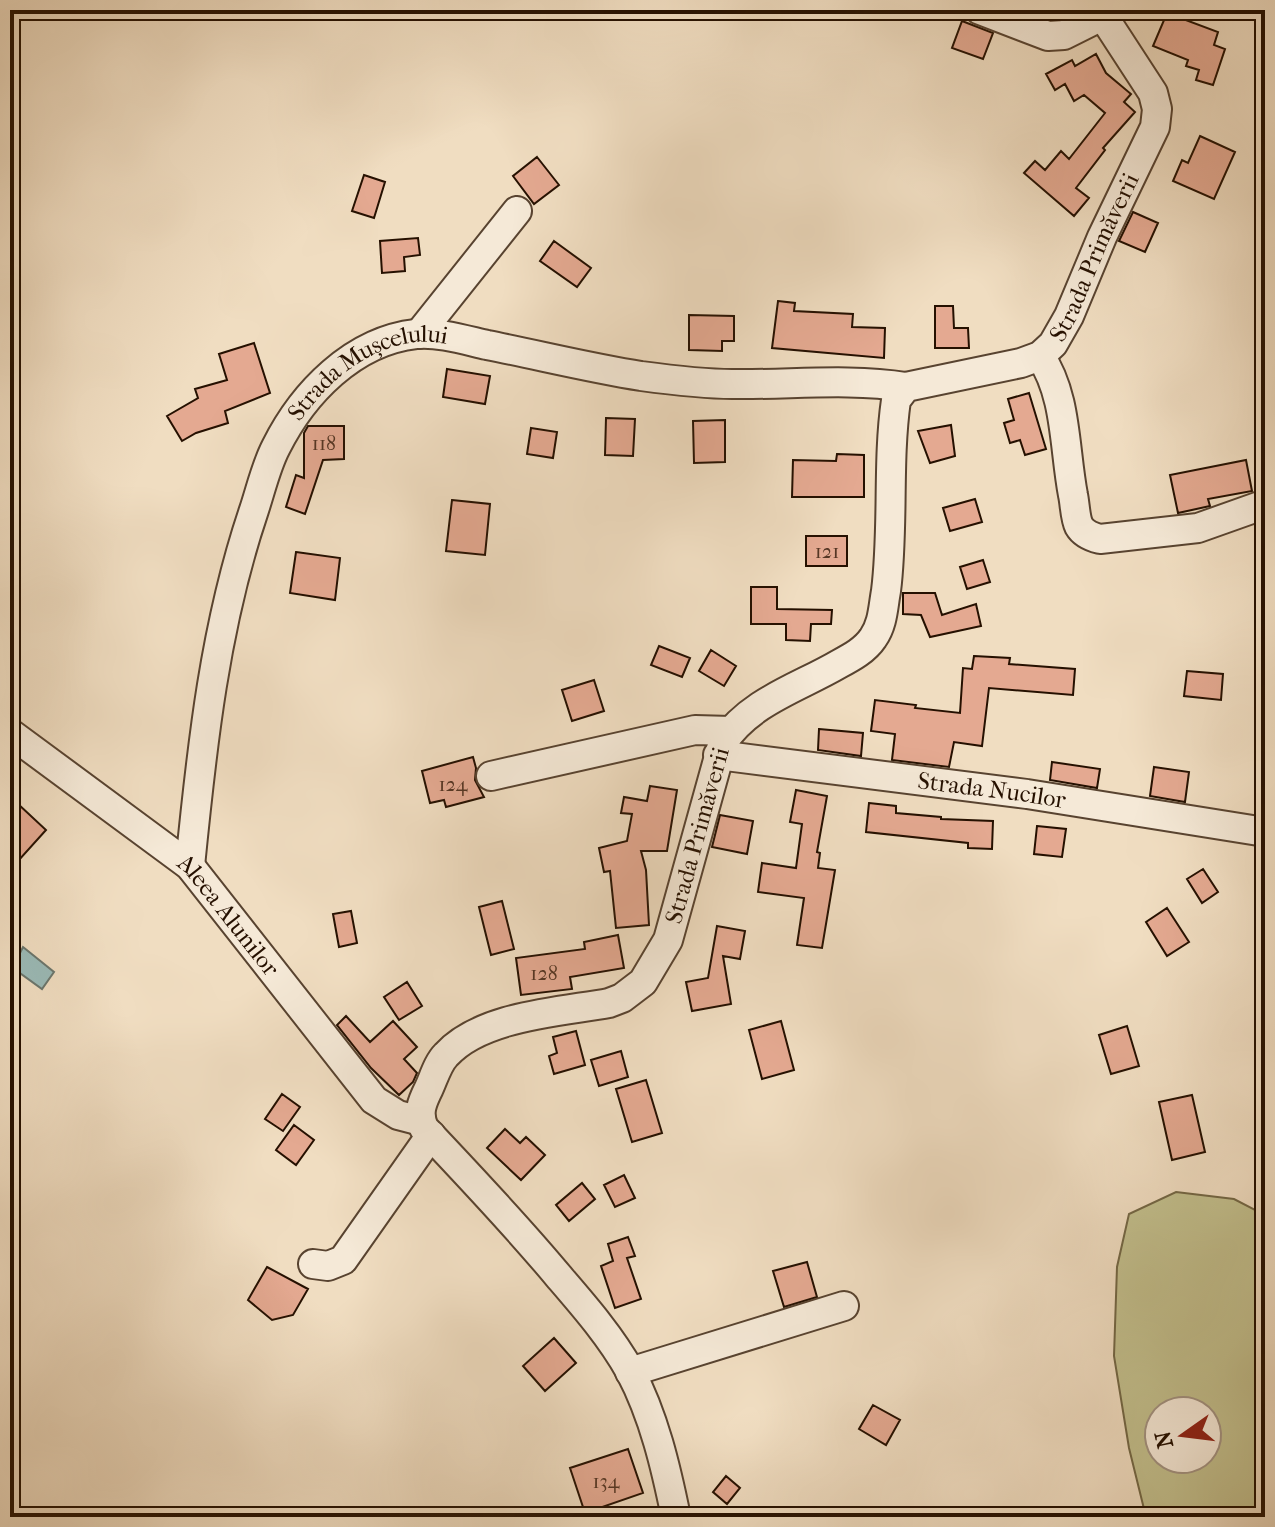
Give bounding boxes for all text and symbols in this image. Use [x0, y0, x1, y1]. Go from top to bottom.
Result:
street label: Strada Primăverii [1043, 169, 1145, 346]
street label: Strada Mușcelului [282, 319, 450, 426]
house number: 118 [312, 432, 336, 455]
house number: 121 [815, 540, 839, 563]
street label: Strada Primăverii [659, 744, 735, 927]
street label: Strada Nucilor [916, 766, 1069, 814]
house number: 124 [438, 773, 469, 796]
street label: Aleea Alunilor [172, 847, 285, 982]
house number: 128 [530, 962, 558, 985]
north arrow [1143, 1395, 1223, 1475]
text: N [1150, 1428, 1179, 1451]
house number: 134 [592, 1470, 621, 1493]

